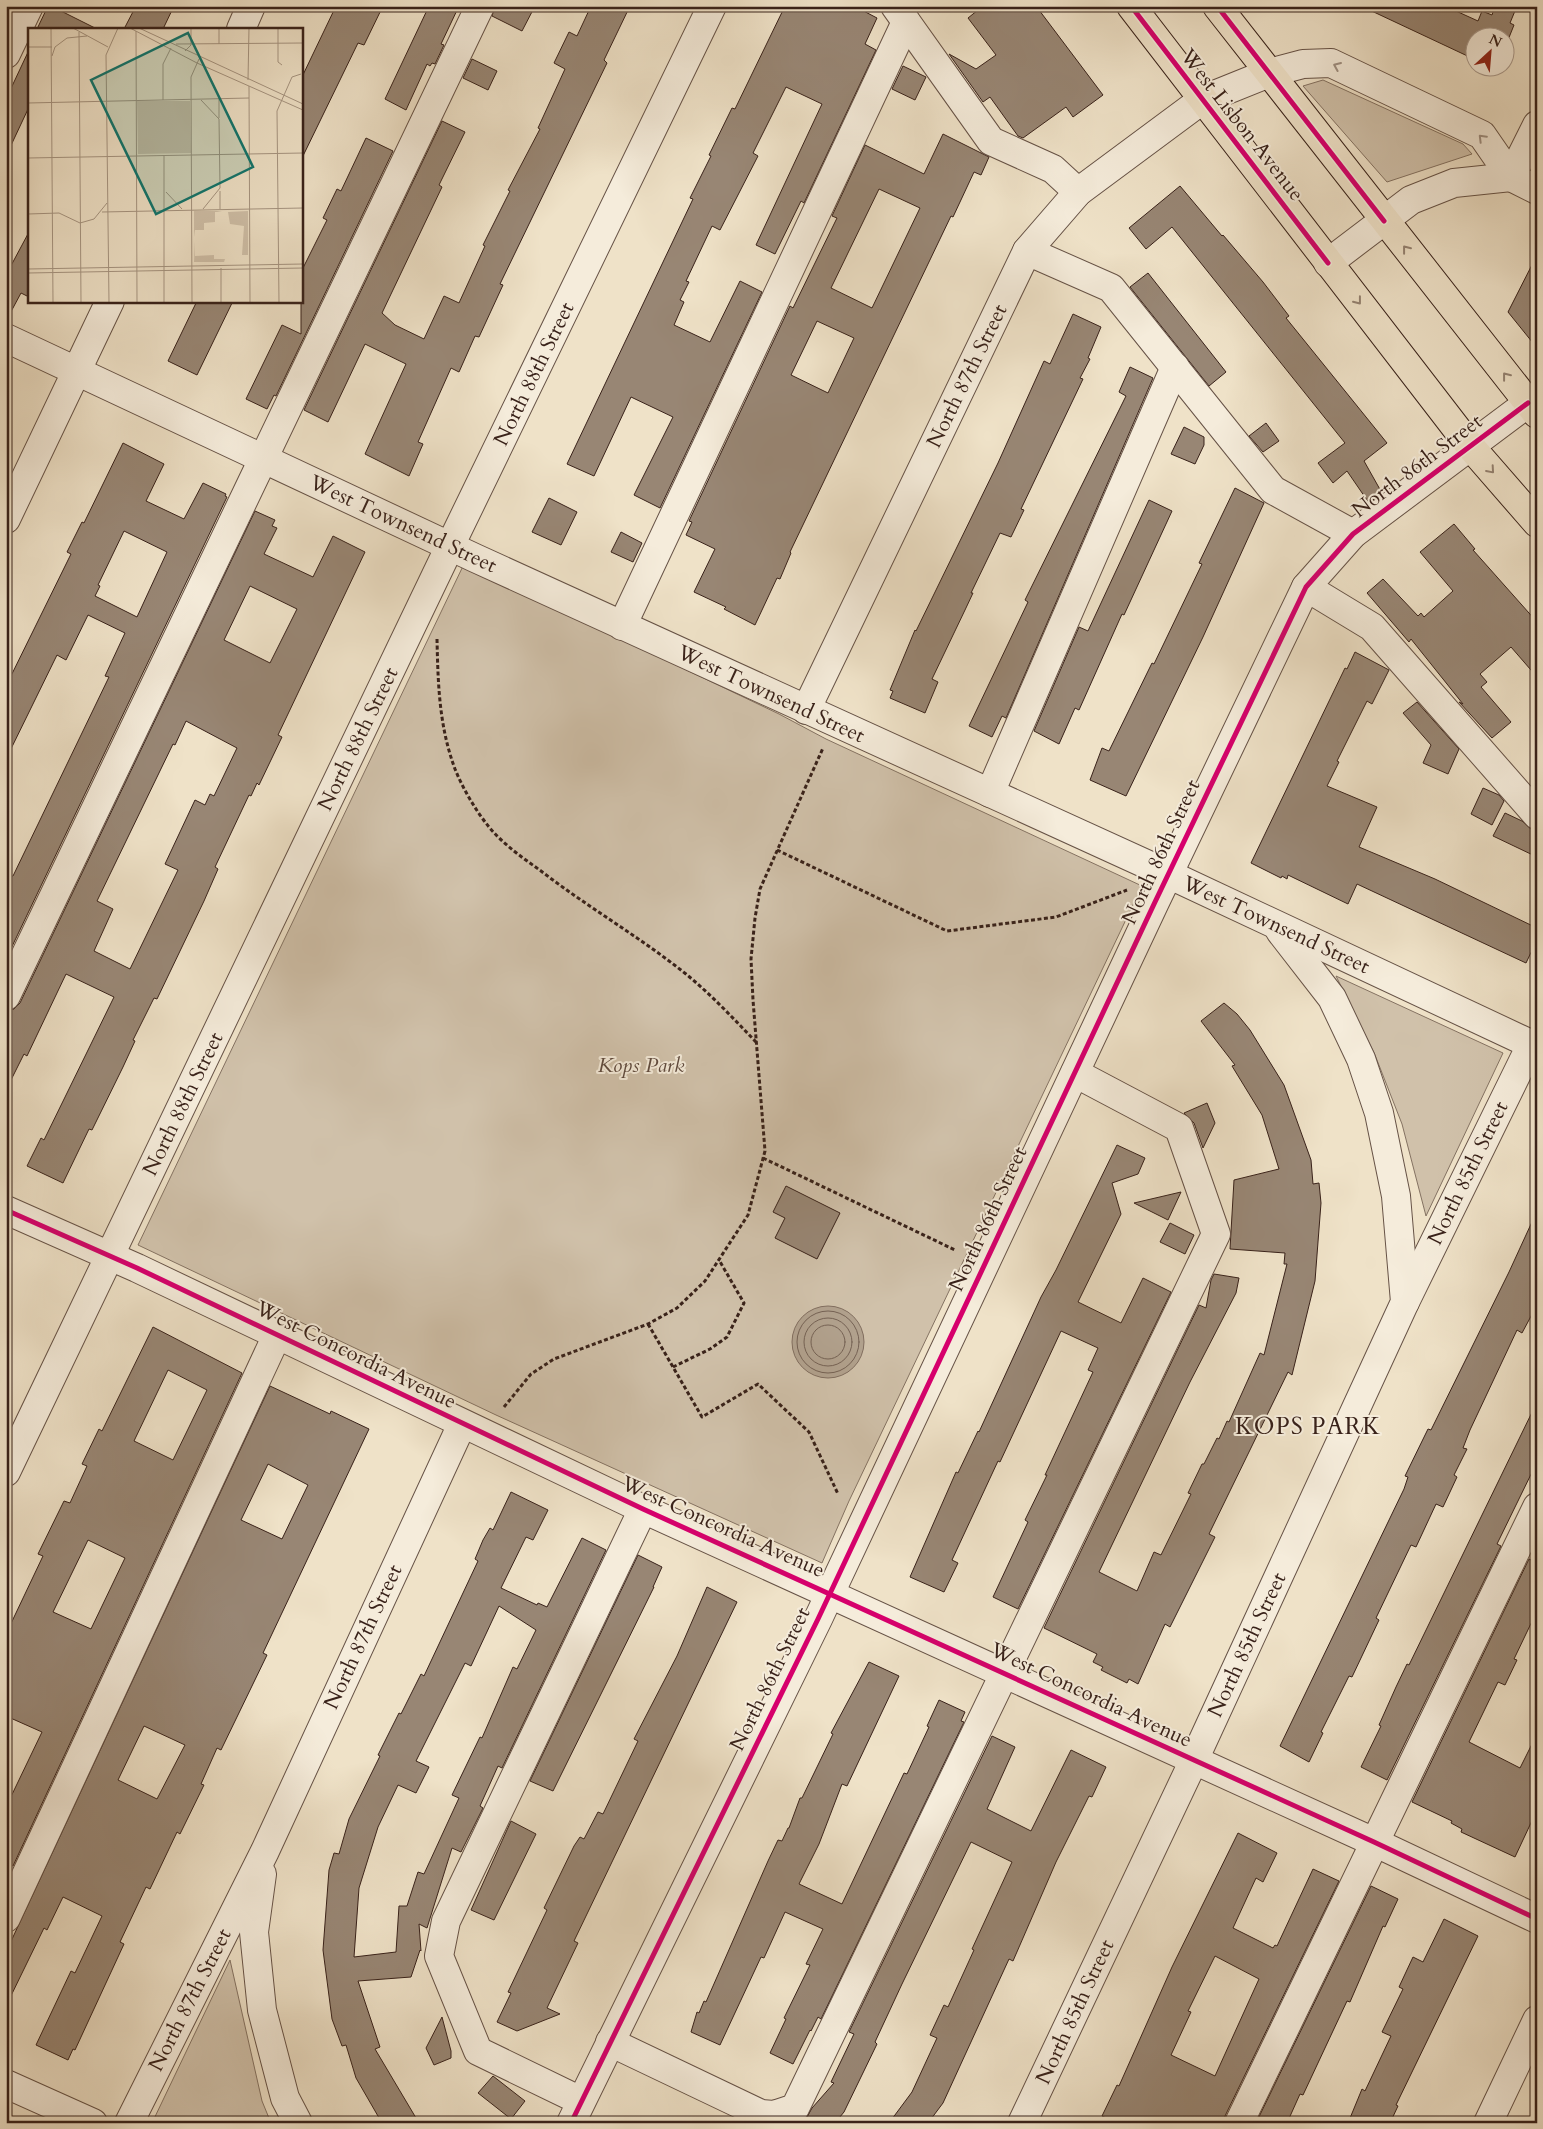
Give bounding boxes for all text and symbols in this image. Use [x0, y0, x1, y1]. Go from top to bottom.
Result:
inset map [28, 28, 302, 302]
north arrow [1466, 28, 1516, 78]
text: N [1486, 30, 1505, 52]
street label: West Lisbon Avenue [1173, 42, 1311, 207]
one-way arrow [1333, 62, 1342, 73]
one-way arrow [1479, 135, 1488, 144]
one-way arrow [1403, 246, 1411, 255]
one-way arrow [1353, 295, 1361, 304]
street label: North 88th Street [487, 297, 582, 451]
street label: North 87th Street [920, 299, 1015, 453]
one-way arrow [1504, 373, 1512, 382]
street label: North 86th Street [1346, 407, 1489, 525]
one-way arrow [1485, 464, 1494, 473]
street label: West Townsend Street [304, 467, 502, 580]
street label: West Townsend Street [672, 637, 870, 750]
street label: North 88th Street [311, 662, 406, 816]
street label: North 86th Street [1115, 775, 1207, 929]
street label: West Townsend Street [1177, 868, 1375, 981]
street label: North 88th Street [136, 1027, 231, 1181]
park label: Kops Park [598, 1051, 685, 1080]
street label: North 85th Street [1421, 1096, 1516, 1250]
street label: North 86th Street [942, 1142, 1034, 1296]
street label: West Concordia Avenue [250, 1293, 461, 1416]
district label: KOPS PARK [1235, 1410, 1381, 1443]
street label: West Concordia Avenue [616, 1469, 829, 1585]
street label: North 87th Street [317, 1560, 409, 1714]
street label: North 85th Street [1201, 1568, 1293, 1722]
street label: North 86th Street [723, 1602, 818, 1756]
street label: West Concordia Avenue [984, 1635, 1197, 1755]
street label: North 87th Street [142, 1923, 239, 2076]
street label: North 85th Street [1029, 1935, 1121, 2089]

